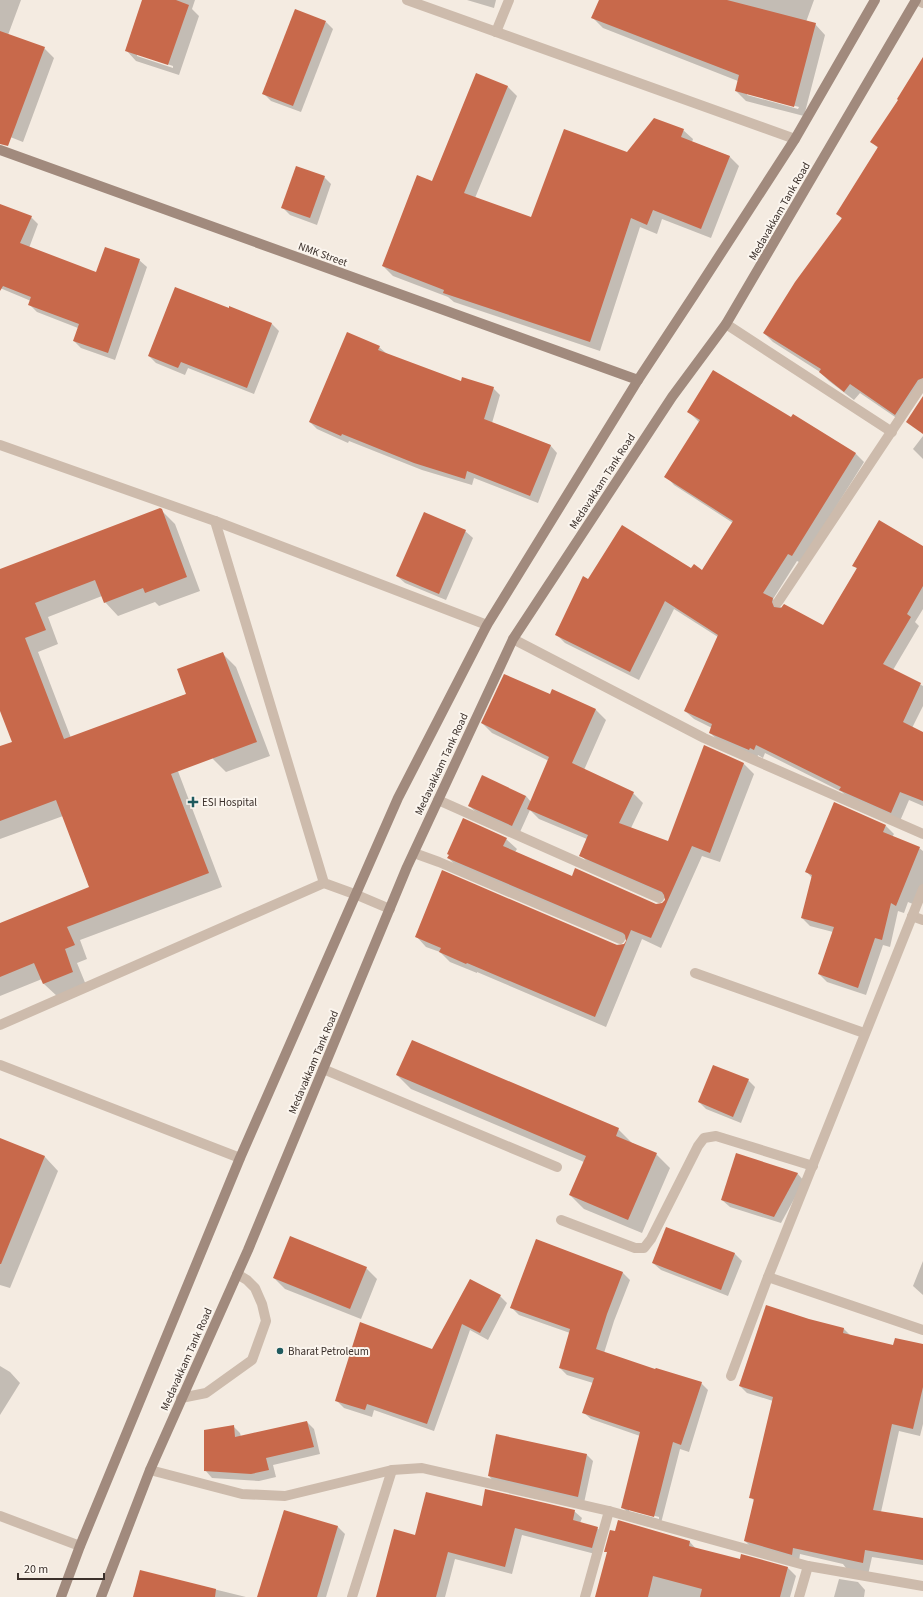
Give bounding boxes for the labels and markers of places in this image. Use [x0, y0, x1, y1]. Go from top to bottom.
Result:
place label: ESI Hospital [202, 795, 257, 810]
marker: ESI Hospital [187, 796, 199, 808]
place label: Bharat Petroleum [288, 1344, 369, 1359]
marker: Bharat Petroleum [275, 1346, 285, 1356]

